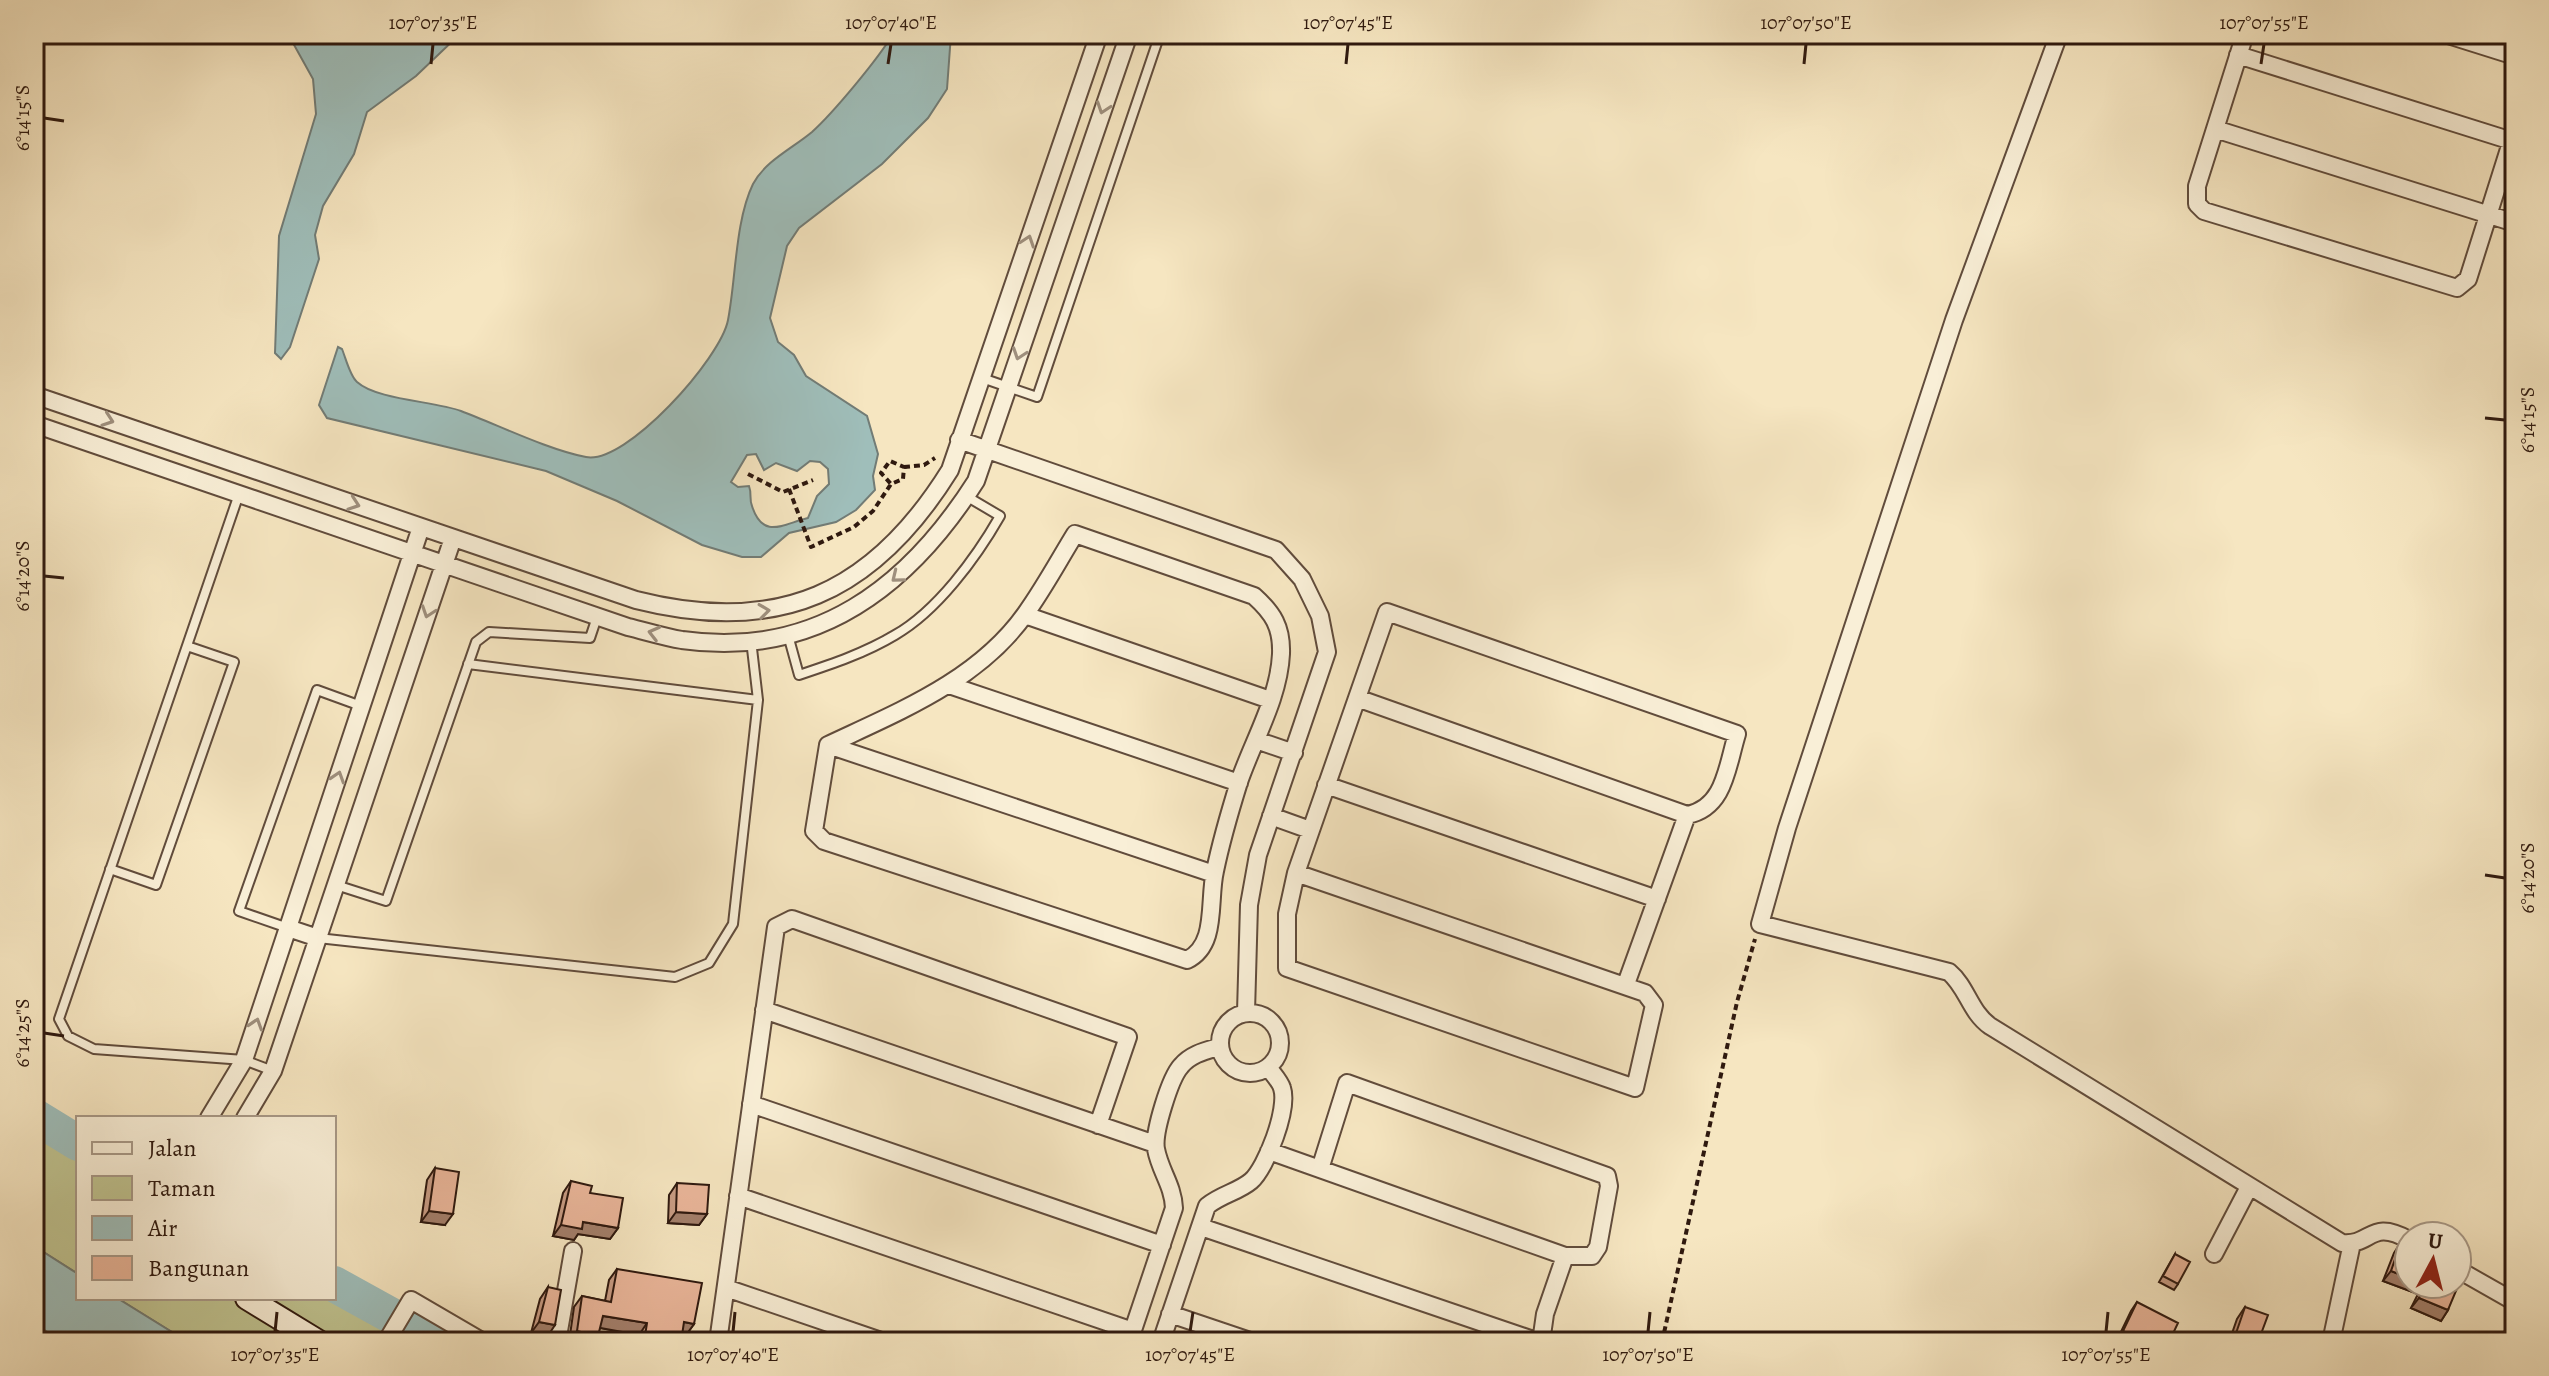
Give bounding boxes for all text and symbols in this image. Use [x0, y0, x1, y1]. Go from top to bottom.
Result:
text: 107°07'35"E [388, 9, 478, 36]
text: 107°07'40"E [845, 9, 937, 36]
text: 107°07'45"E [1303, 9, 1393, 36]
text: 107°07'50"E [1760, 9, 1852, 36]
text: 107°07'55"E [2219, 9, 2309, 36]
text: 6°14'15"S [9, 85, 36, 151]
one-way arrow [1097, 100, 1113, 114]
one-way arrow [1019, 234, 1035, 248]
one-way arrow [1012, 346, 1028, 360]
text: 6°14'15"S [2514, 387, 2541, 453]
one-way arrow [100, 411, 114, 427]
one-way arrow [346, 495, 360, 511]
text: 6°14'20"S [9, 540, 36, 612]
one-way arrow [891, 568, 906, 582]
one-way arrow [757, 603, 771, 620]
one-way arrow [422, 604, 438, 618]
one-way arrow [647, 625, 661, 642]
one-way arrow [328, 771, 344, 785]
text: 6°14'20"S [2514, 842, 2541, 914]
text: 6°14'25"S [9, 998, 36, 1068]
one-way arrow [247, 1017, 263, 1031]
legend [76, 1116, 336, 1300]
text: Jalan [148, 1132, 197, 1164]
text: Taman [148, 1172, 215, 1204]
text: Air [147, 1212, 178, 1244]
north arrow [2393, 1220, 2473, 1300]
text: U [2426, 1225, 2445, 1257]
text: Bangunan [148, 1252, 249, 1284]
text: 107°07'35"E [230, 1341, 320, 1368]
text: 107°07'40"E [687, 1341, 779, 1368]
text: 107°07'45"E [1145, 1341, 1235, 1368]
text: 107°07'50"E [1602, 1341, 1694, 1368]
text: 107°07'55"E [2061, 1341, 2151, 1368]

